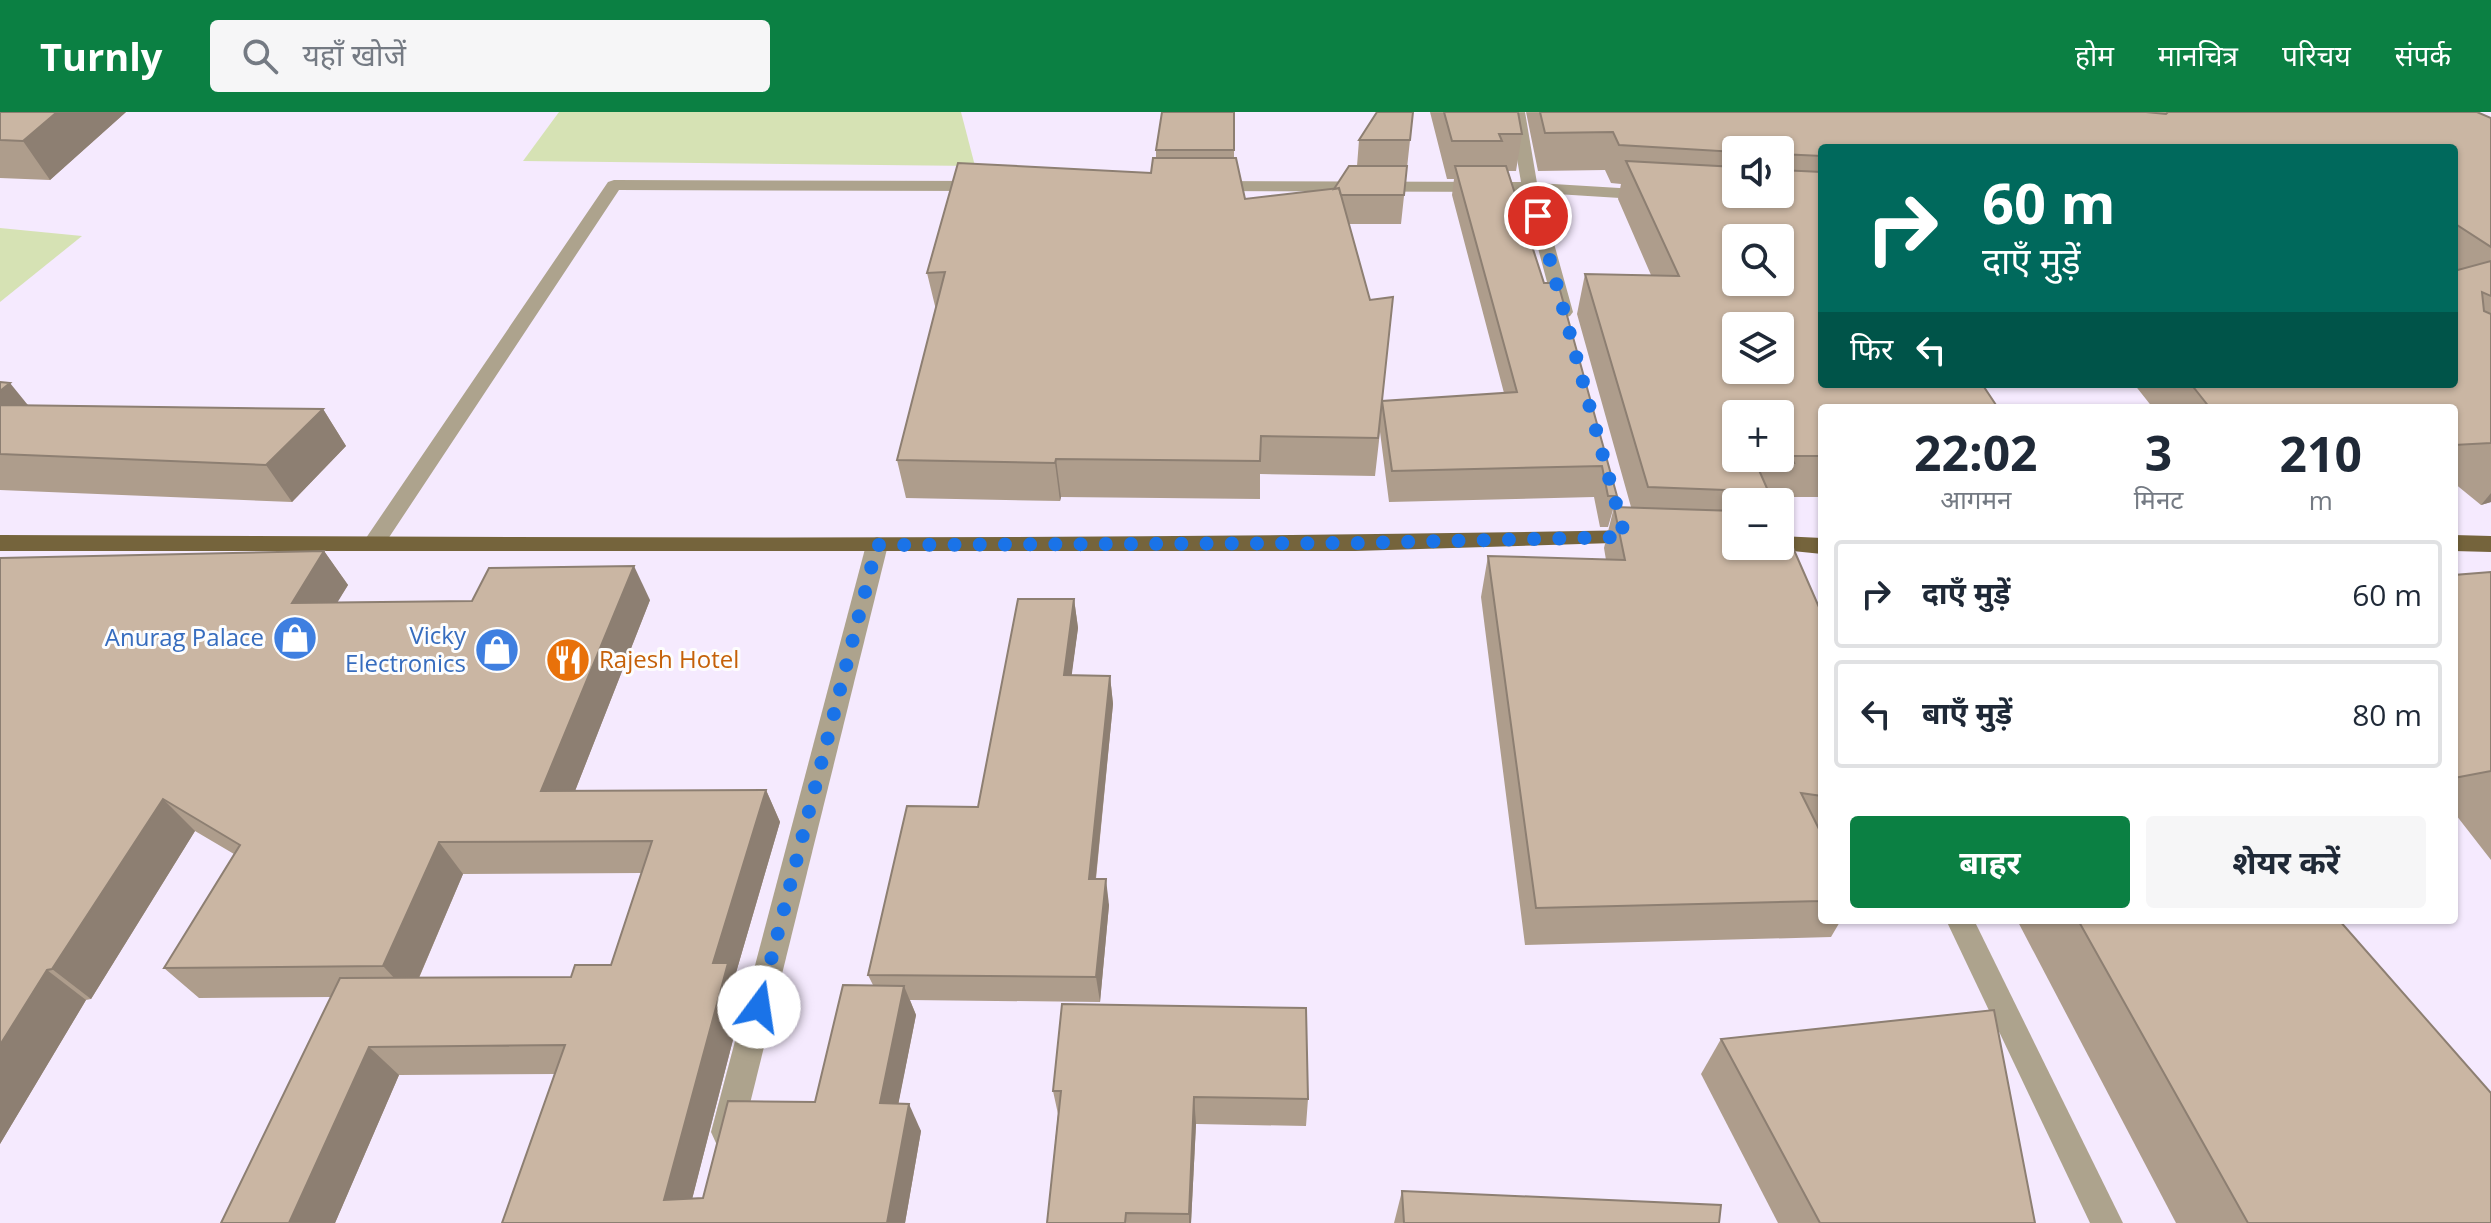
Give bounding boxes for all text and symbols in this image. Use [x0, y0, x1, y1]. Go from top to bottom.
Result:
search box [210, 20, 770, 92]
text: Turnly [40, 30, 162, 82]
icon: search [238, 34, 282, 78]
text: यहाँ खोजें [302, 34, 406, 75]
text: होम [2075, 36, 2114, 74]
text: मानचित्र [2158, 36, 2238, 74]
text: परिचय [2282, 36, 2351, 74]
text: संपर्क [2395, 36, 2451, 74]
map controls [1722, 136, 1794, 560]
button: sound [1722, 136, 1794, 208]
text: 60 m [1982, 164, 2116, 240]
icon: right [1850, 176, 1954, 280]
pin [1504, 182, 1572, 250]
icon: arrive [1516, 194, 1560, 238]
button: search [1722, 224, 1794, 296]
text: दाएँ मुड़ें [1982, 236, 2081, 285]
button: layers [1722, 312, 1794, 384]
text: फिर [1850, 328, 1893, 369]
icon: left [1909, 328, 1953, 372]
button: + [1722, 400, 1794, 472]
text: 22:02 [1914, 420, 2038, 485]
text: 3 [2145, 420, 2172, 485]
text: 210 [2280, 421, 2362, 486]
text: आगमन [1940, 481, 2011, 517]
text: मिनट [2134, 481, 2183, 517]
text: m [2309, 482, 2333, 518]
button: − [1722, 488, 1794, 560]
icon: right [1854, 572, 1898, 616]
text: दाएँ मुड़ें [1922, 572, 2010, 613]
text: 60 m [2352, 574, 2422, 615]
shop icon: Anurag Palace [271, 614, 319, 662]
place label: Vicky Electronics [345, 618, 467, 679]
place label: Anurag Palace [105, 620, 264, 653]
shop icon: Vicky Electronics [473, 626, 521, 674]
restaurant icon: Rajesh Hotel [544, 636, 592, 684]
place label: Rajesh Hotel [599, 642, 739, 675]
icon: left [1854, 692, 1898, 736]
text: बाएँ मुड़ें [1922, 692, 2012, 733]
text: 80 m [2352, 694, 2422, 735]
button: बाहर [1850, 816, 2130, 908]
button: शेयर करें [2146, 816, 2426, 908]
position arrow [717, 965, 801, 1049]

